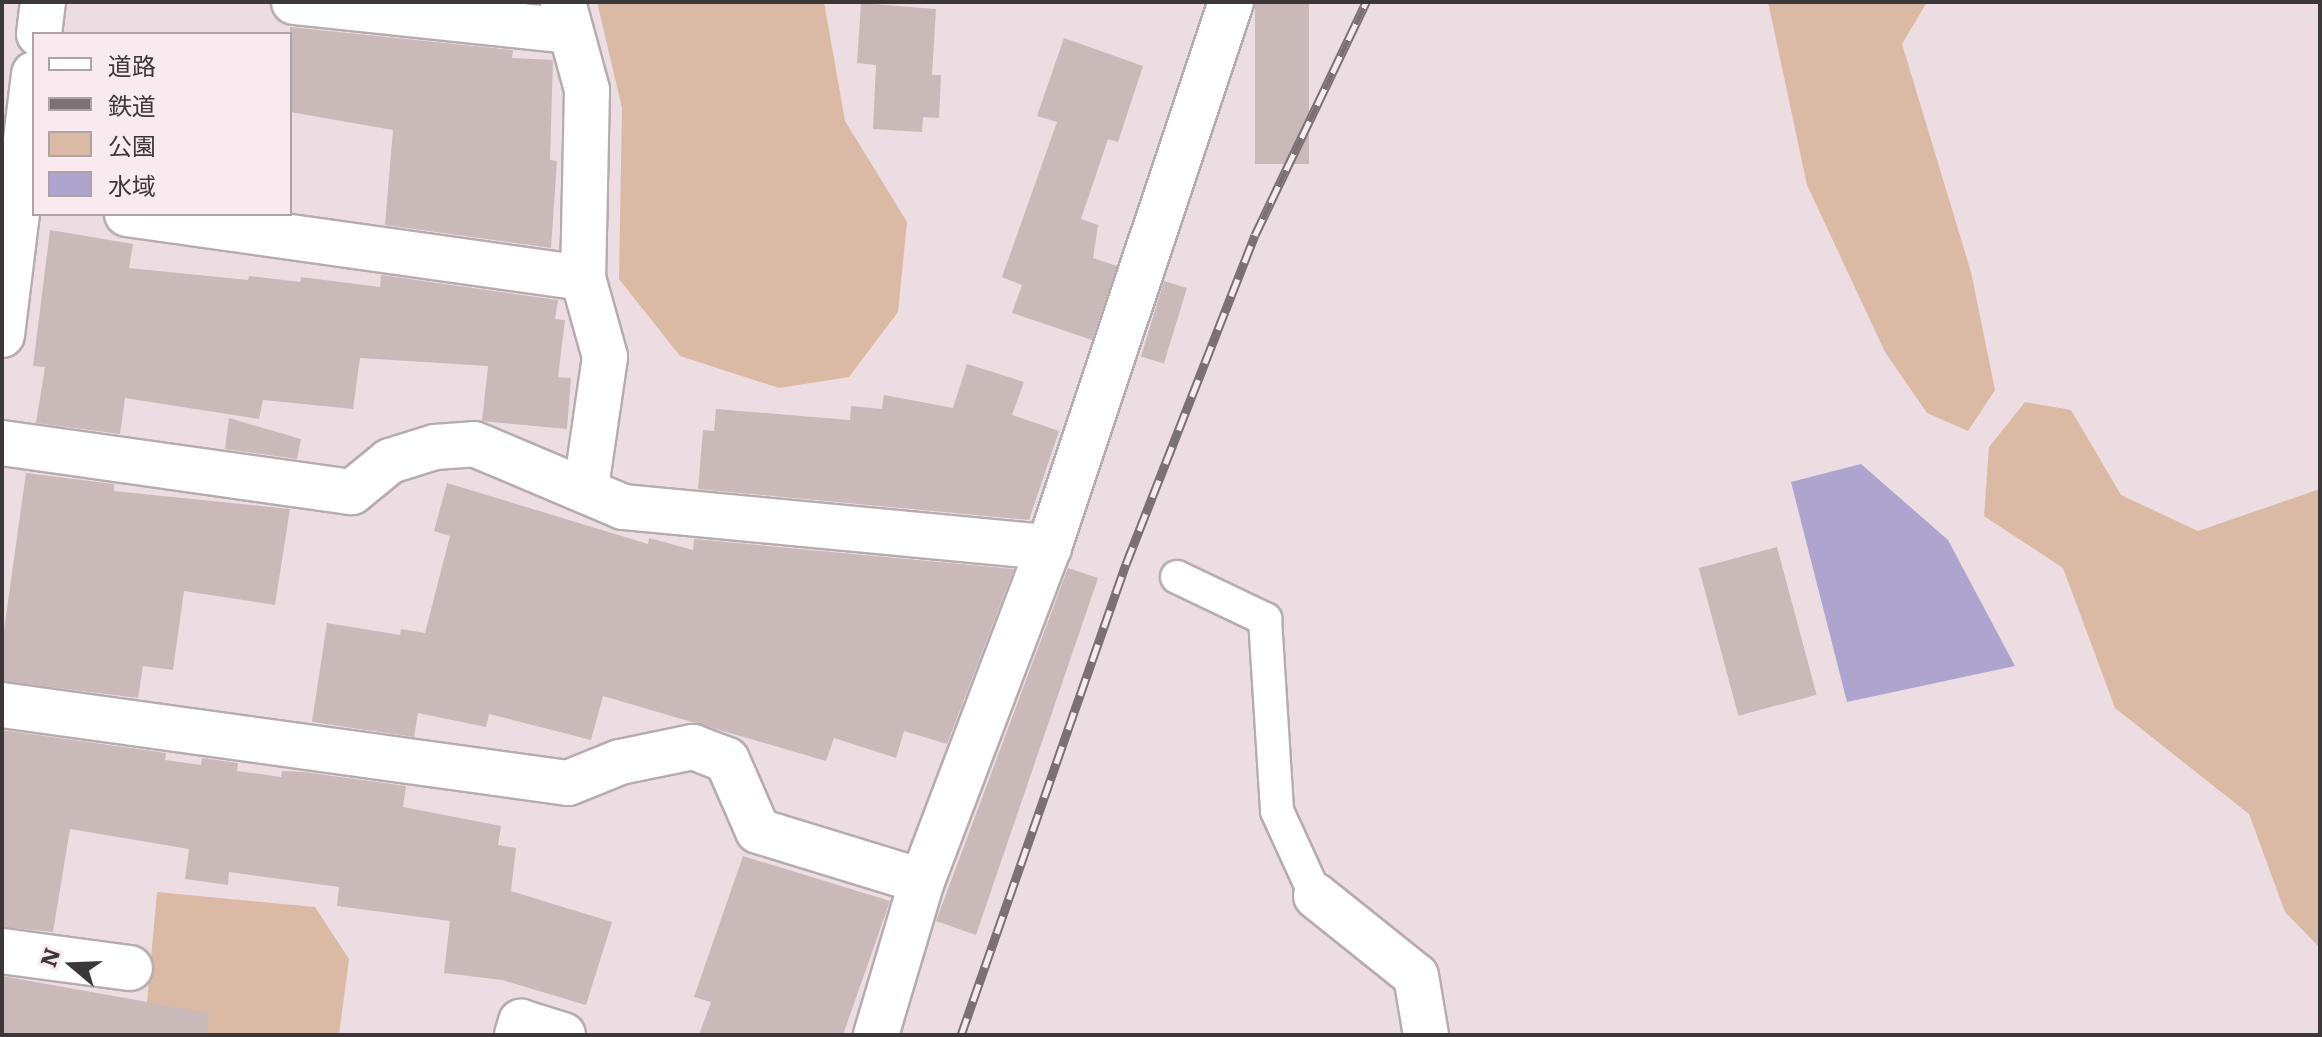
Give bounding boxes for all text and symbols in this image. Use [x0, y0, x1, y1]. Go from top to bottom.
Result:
legend [32, 32, 292, 216]
text: 道路 [108, 47, 156, 82]
text: 鉄道 [108, 87, 156, 122]
text: 公園 [108, 127, 156, 162]
text: 水域 [108, 167, 156, 202]
north arrow [32, 925, 112, 1005]
text: N [30, 943, 67, 971]

